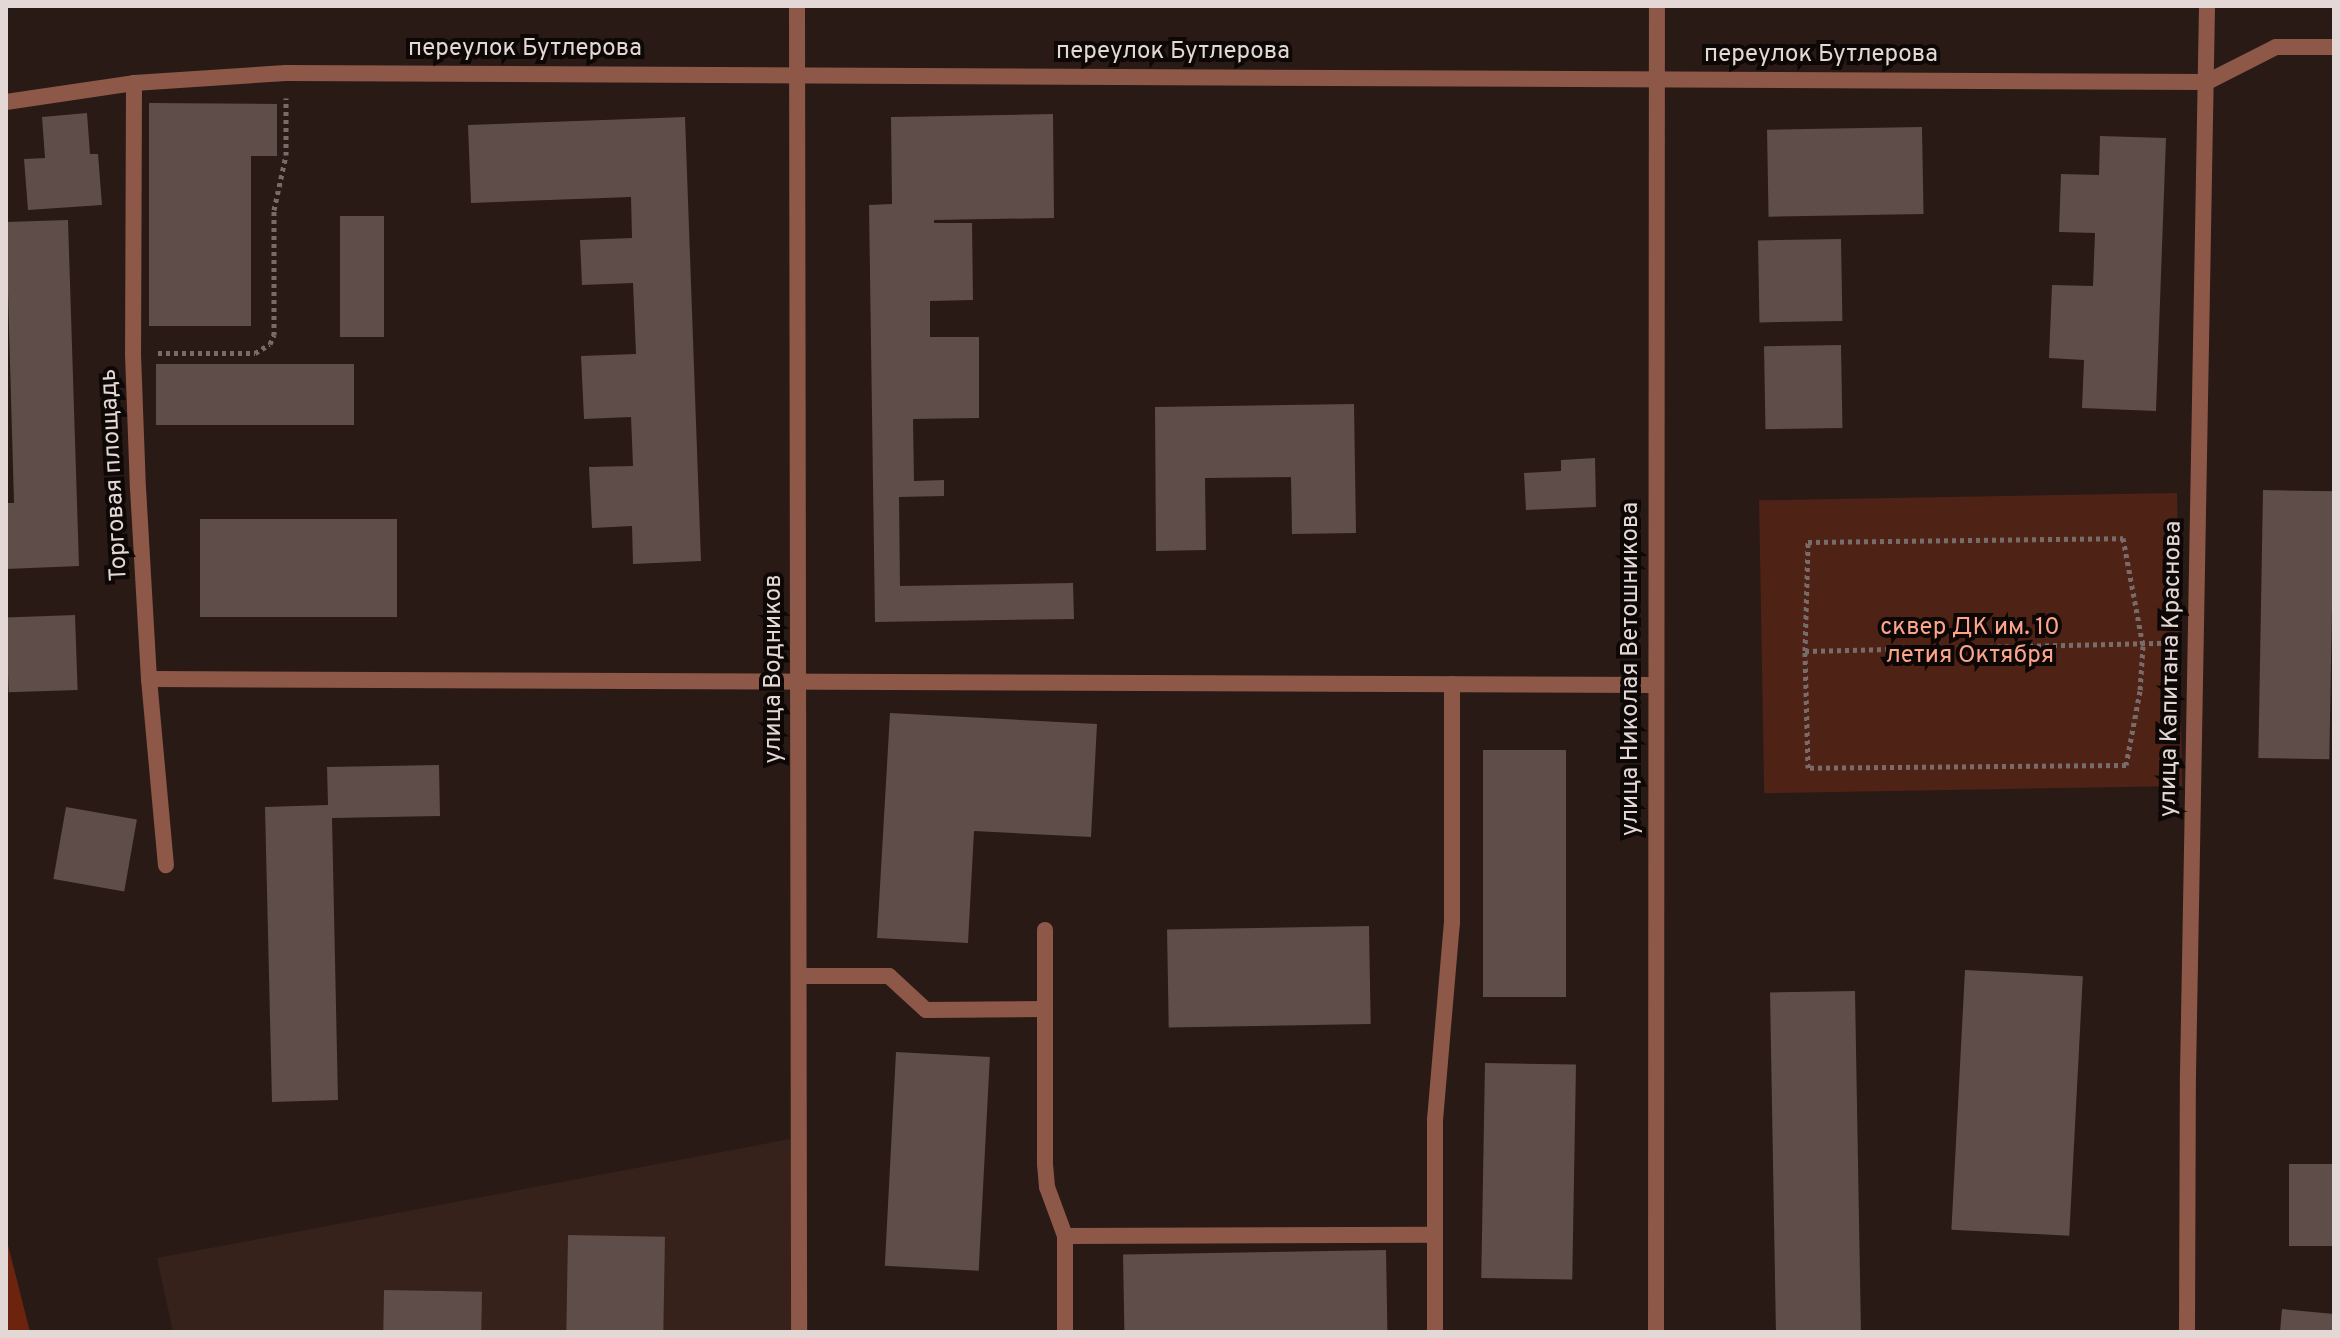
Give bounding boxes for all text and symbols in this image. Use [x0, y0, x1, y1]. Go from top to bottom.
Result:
street label: переулок Бутлерова [408, 36, 642, 64]
street label: переулок Бутлерова [1056, 39, 1290, 67]
street label: переулок Бутлерова [1704, 42, 1938, 70]
street label: Торговая площадь [95, 368, 135, 582]
street label: улица Николая Ветошникова [1618, 502, 1646, 836]
street label: улица Капитана Краснова [2155, 521, 2189, 817]
street label: улица Водников [761, 574, 789, 764]
park label: сквер ДК им. 10 летия Октября [1880, 615, 2060, 671]

